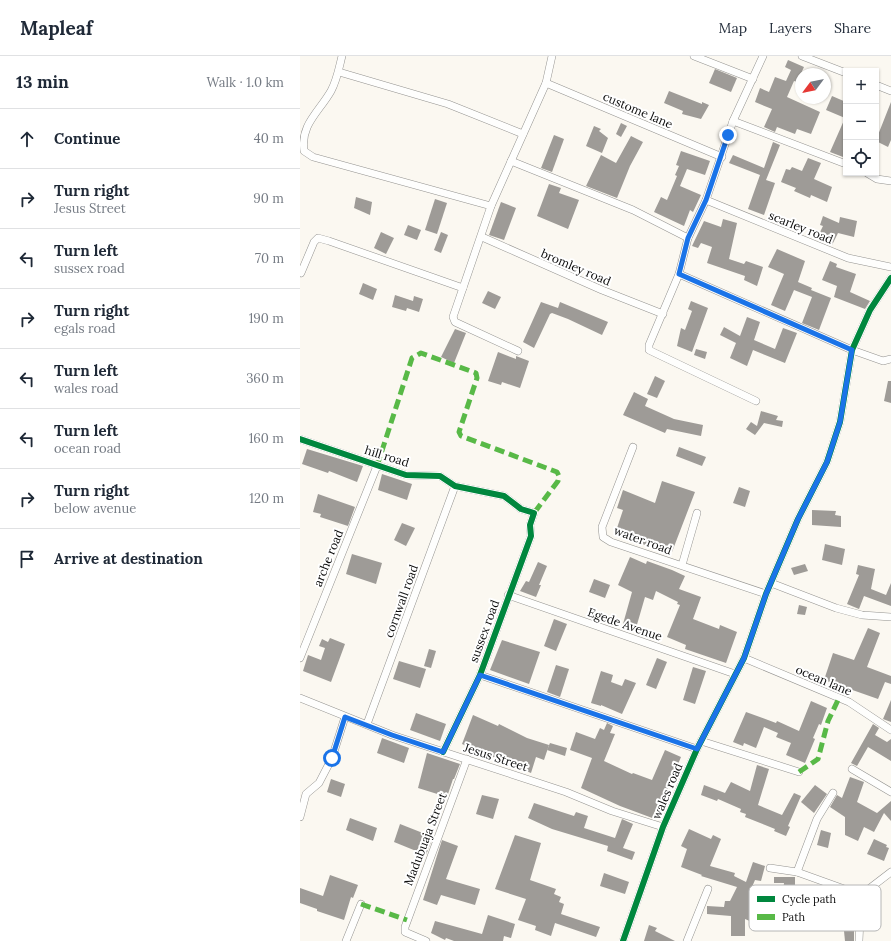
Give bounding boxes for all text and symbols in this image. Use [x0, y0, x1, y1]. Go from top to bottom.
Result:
text: Mapleaf [20, 16, 93, 40]
text: Map [719, 19, 747, 37]
text: Layers [769, 19, 812, 37]
text: Share [834, 19, 871, 37]
north arrow [795, 68, 831, 104]
map controls [843, 68, 879, 176]
button: + [843, 68, 879, 104]
text: 13 min [16, 71, 69, 93]
text: Walk · 1.0 km [206, 74, 284, 91]
street label: custome lane [601, 89, 676, 132]
button: − [843, 104, 879, 140]
route end [719, 126, 737, 144]
icon: ahead [16, 128, 38, 150]
text: Continue [54, 129, 120, 148]
text: 40 m [254, 130, 284, 147]
button: locate [843, 140, 879, 176]
text: Turn right [54, 181, 130, 200]
icon: right [16, 188, 38, 210]
text: 90 m [253, 190, 284, 207]
text: Jesus Street [54, 200, 126, 217]
street label: scarley road [767, 207, 835, 247]
text: Turn left [54, 241, 118, 260]
street label: bromley road [539, 246, 613, 288]
icon: left [16, 248, 38, 270]
text: 70 m [255, 250, 284, 267]
text: sussex road [54, 260, 125, 277]
text: Turn right [54, 301, 130, 320]
icon: right [16, 308, 38, 330]
text: 190 m [249, 310, 284, 327]
text: egals road [54, 320, 116, 337]
text: Turn left [54, 361, 118, 380]
icon: left [16, 368, 38, 390]
text: 360 m [246, 370, 284, 387]
text: wales road [54, 380, 119, 397]
text: Turn left [54, 421, 118, 440]
icon: left [16, 428, 38, 450]
text: 160 m [249, 430, 284, 447]
text: ocean road [54, 440, 121, 457]
street label: hill road [363, 442, 411, 470]
text: Turn right [54, 481, 130, 500]
icon: right [16, 488, 38, 510]
text: 120 m [249, 490, 284, 507]
text: below avenue [54, 500, 136, 517]
street label: water road [612, 523, 674, 557]
street label: arche road [310, 527, 346, 589]
icon: arrive [16, 548, 38, 570]
text: Arrive at destination [54, 549, 203, 568]
street label: cornwall road [381, 562, 421, 640]
street label: sussex road [466, 598, 502, 664]
street label: Egede Avenue [586, 604, 665, 644]
street label: ocean lane [794, 661, 855, 699]
street label: Jesus Street [461, 739, 530, 774]
route start [323, 749, 341, 767]
street label: wales road [648, 761, 686, 821]
street label: Madubuaja Street [400, 790, 450, 888]
legend [749, 885, 881, 931]
text: Cycle path [782, 892, 837, 906]
text: Path [782, 910, 805, 924]

